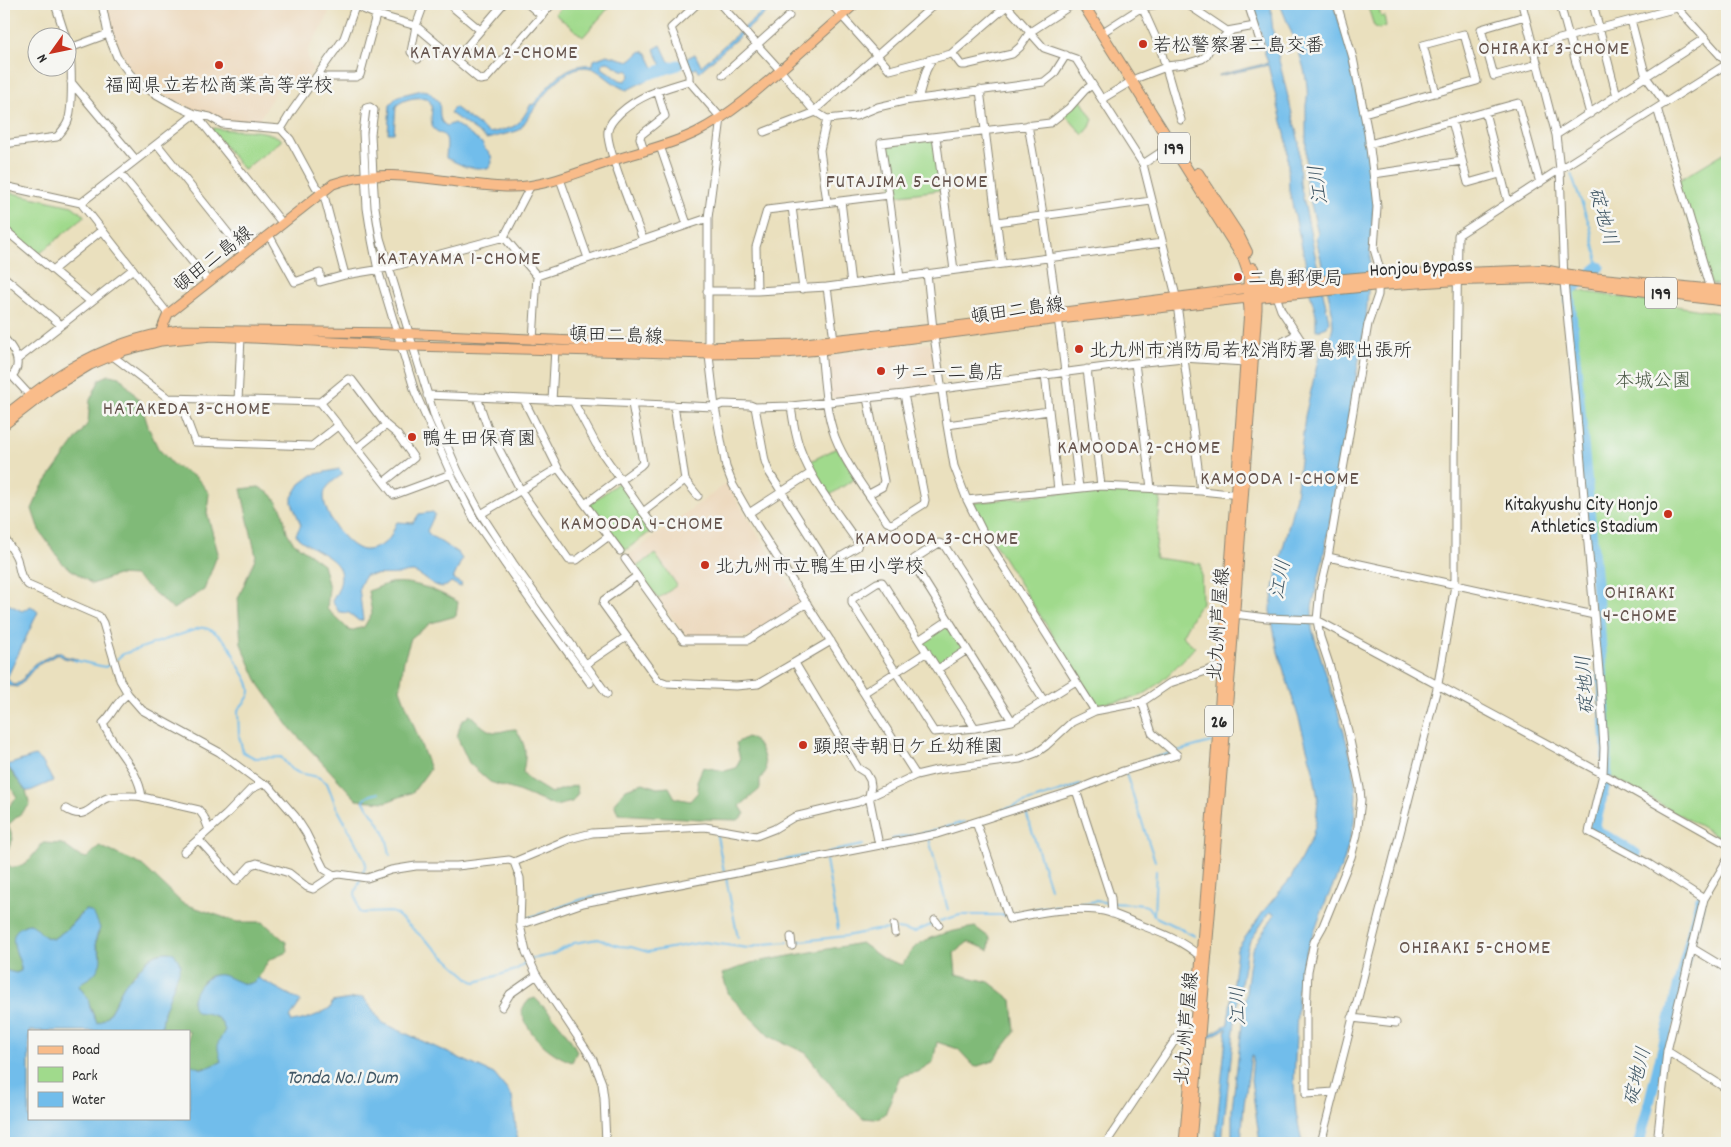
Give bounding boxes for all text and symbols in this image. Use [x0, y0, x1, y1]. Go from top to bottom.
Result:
north arrow [28, 28, 78, 78]
place label: 若松警察署二島交番 [1153, 34, 1324, 61]
district label: OHIRAKI 3-CHOME [1478, 36, 1630, 64]
marker: 若松警察署二島交番 [1137, 38, 1149, 50]
district label: KATAYAMA 2-CHOME [410, 40, 578, 68]
text: N [32, 50, 53, 66]
marker: 福岡県立若松商業高等学校 [213, 59, 225, 71]
place label: 福岡県立若松商業高等学校 [105, 74, 333, 101]
road number: 199 [1158, 132, 1190, 164]
water label: 江川 [1304, 163, 1336, 206]
district label: FUTAJIMA 5-CHOME [826, 169, 988, 197]
water label: 碇地川 [1579, 184, 1623, 250]
street label: 頓田二島線 [168, 221, 260, 301]
district label: KATAYAMA 1-CHOME [377, 246, 541, 274]
street label: Honjou Bypass [1369, 253, 1473, 286]
place label: 二島郵便局 [1248, 267, 1343, 294]
marker: 二島郵便局 [1232, 271, 1244, 283]
road number: 199 [1645, 278, 1677, 308]
street label: 頓田二島線 [969, 292, 1066, 332]
street label: 頓田二島線 [568, 322, 664, 353]
place label: 北九州市消防局若松消防署島郷出張所 [1089, 339, 1412, 366]
marker: 北九州市消防局若松消防署島郷出張所 [1073, 343, 1085, 355]
place label: サニー二島店 [891, 361, 1005, 388]
marker: サニー二島店 [875, 365, 887, 377]
park label: 本城公園 [1615, 369, 1691, 396]
district label: HATAKEDA 3-CHOME [103, 396, 271, 424]
place label: 鴨生田保育園 [422, 427, 536, 454]
marker: 鴨生田保育園 [406, 431, 418, 443]
district label: KAMOODA 2-CHOME [1057, 435, 1221, 463]
district label: KAMOODA 1-CHOME [1200, 466, 1360, 494]
place label: Kitakyushu City Honjo Athletics Stadium [1505, 493, 1658, 542]
marker: Kitakyushu City Honjo Athletics Stadium [1662, 508, 1674, 520]
district label: KAMOODA 4-CHOME [560, 511, 724, 539]
district label: KAMOODA 3-CHOME [855, 526, 1019, 554]
place label: 北九州市立鴨生田小学校 [715, 555, 924, 582]
water label: 江川 [1264, 557, 1300, 602]
marker: 北九州市立鴨生田小学校 [699, 559, 711, 571]
street label: 北九州芦屋線 [1203, 566, 1238, 682]
district label: OHIRAKI 4-CHOME [1603, 580, 1677, 631]
water label: 碇地川 [1571, 654, 1603, 716]
road number: 26 [1205, 706, 1233, 736]
place label: 顕照寺朝日ケ丘幼稚園 [813, 735, 1003, 762]
marker: 顕照寺朝日ケ丘幼稚園 [797, 739, 809, 751]
district label: OHIRAKI 5-CHOME [1399, 935, 1551, 963]
street label: 北九州芦屋線 [1170, 970, 1207, 1086]
water label: 江川 [1226, 986, 1254, 1026]
legend [28, 1030, 190, 1120]
text: Road [72, 1040, 100, 1062]
water label: 碇地川 [1618, 1044, 1660, 1109]
water label: Tonda No.1 Dum [286, 1065, 398, 1093]
text: Park [72, 1066, 98, 1088]
text: Water [72, 1090, 106, 1112]

